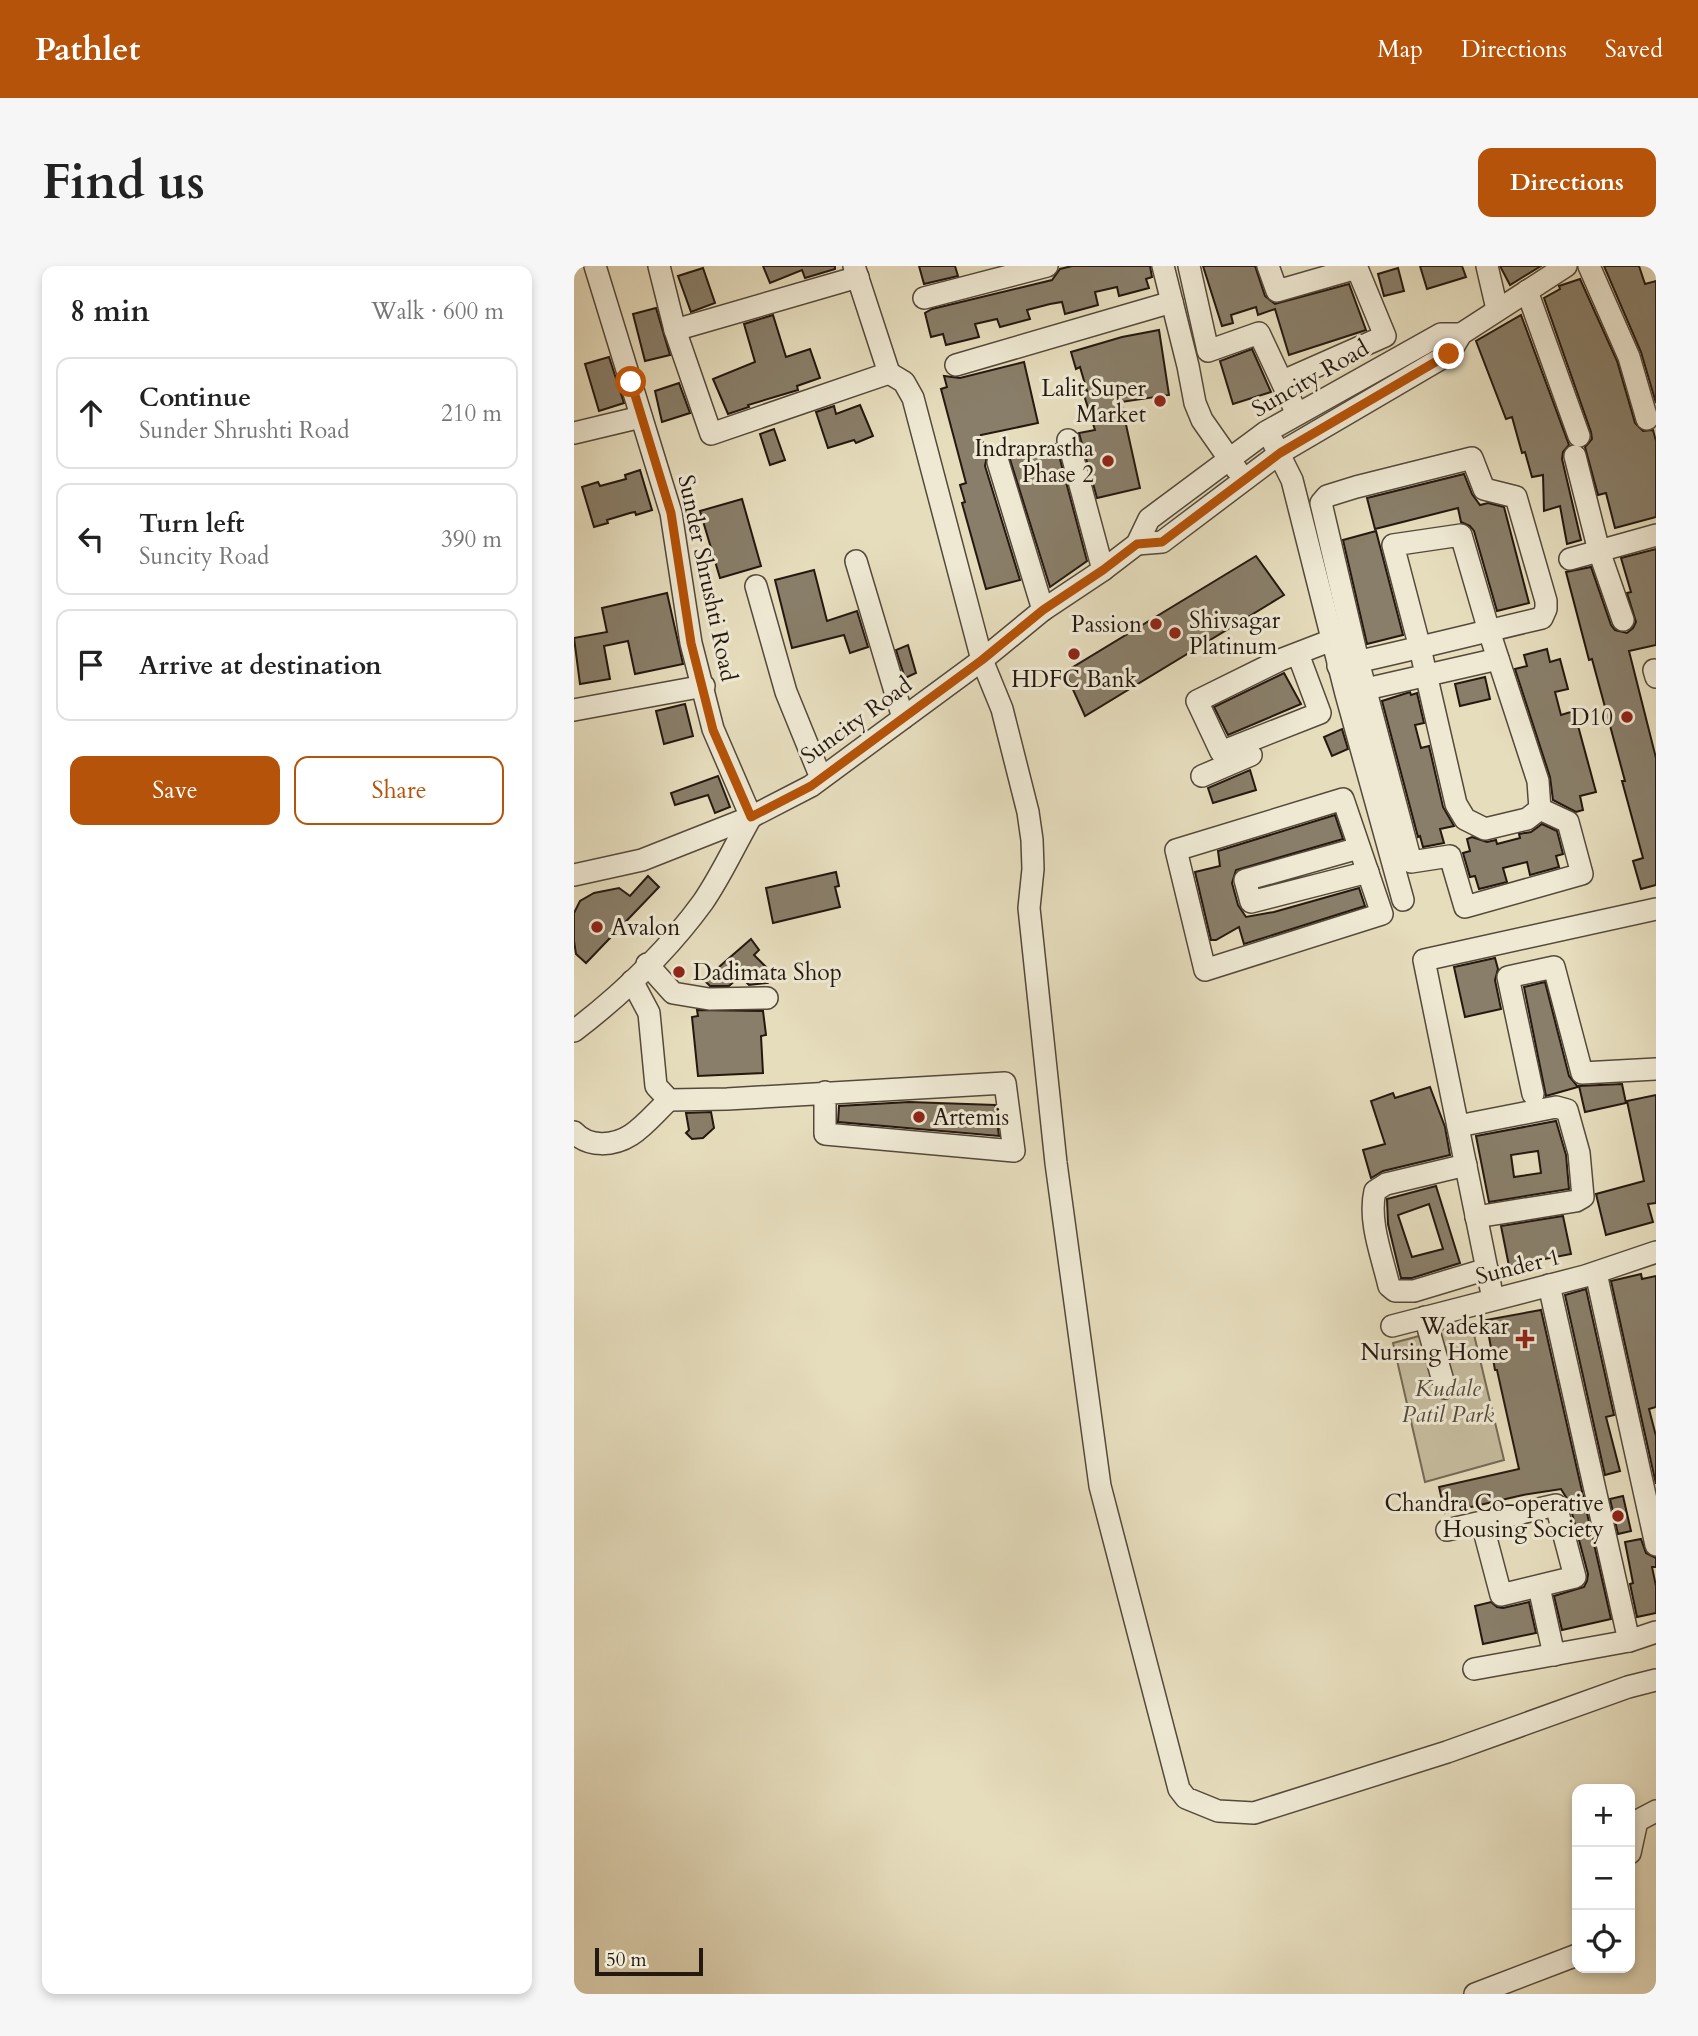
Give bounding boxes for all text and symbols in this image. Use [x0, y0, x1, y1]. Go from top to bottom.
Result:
text: Pathlet [35, 27, 140, 72]
text: Map [1377, 33, 1423, 66]
text: Directions [1461, 33, 1567, 66]
text: Saved [1605, 33, 1663, 66]
button: Directions [1478, 148, 1656, 217]
text: Find us [42, 149, 205, 216]
text: 8 min [70, 291, 150, 332]
text: Walk · 600 m [371, 296, 504, 327]
street label: Suncity Road [1246, 332, 1375, 424]
route end [1433, 338, 1464, 369]
route start [615, 366, 646, 397]
place label: Lalit Super Market [1041, 373, 1147, 430]
text: Continue [139, 380, 251, 415]
marker: Lalit Super Market [1152, 393, 1168, 409]
icon: ahead [72, 394, 110, 432]
text: 210 m [441, 398, 502, 429]
text: Sunder Shrushti Road [139, 415, 349, 446]
place label: Indraprastha Phase 2 [974, 433, 1094, 490]
marker: Indraprastha Phase 2 [1100, 453, 1116, 469]
street label: Sunder Shrushti Road [670, 472, 745, 685]
text: Turn left [139, 506, 244, 541]
icon: left [72, 520, 110, 558]
text: 390 m [441, 524, 502, 555]
text: Suncity Road [139, 541, 269, 572]
place label: Shivsagar Platinum [1189, 605, 1281, 662]
place label: Passion [1071, 609, 1142, 640]
marker: Passion [1148, 616, 1164, 632]
marker: Shivsagar Platinum [1167, 625, 1183, 641]
icon: arrive [72, 646, 110, 684]
marker: HDFC Bank [1066, 646, 1082, 662]
text: Arrive at destination [139, 648, 382, 683]
place label: HDFC Bank [1011, 664, 1138, 695]
street label: Suncity Road [794, 669, 919, 771]
place label: D10 [1571, 702, 1613, 733]
marker: D10 [1619, 709, 1635, 725]
button: Save [70, 756, 280, 825]
button: Share [294, 756, 504, 825]
place label: Avalon [611, 912, 680, 943]
marker: Avalon [589, 919, 605, 935]
place label: Dadimata Shop [693, 957, 842, 988]
marker: Dadimata Shop [671, 964, 687, 980]
place label: Artemis [933, 1102, 1009, 1133]
marker: Artemis [911, 1109, 927, 1125]
street label: Sunder 1 [1473, 1241, 1564, 1292]
place label: Wadekar Nursing Home [1361, 1311, 1510, 1368]
marker: Wadekar Nursing Home [1515, 1329, 1535, 1349]
park label: Kudale Patil Park [1402, 1373, 1495, 1430]
place label: Chandra Co-operative Housing Society [1385, 1488, 1604, 1545]
marker: Chandra Co-operative Housing Society [1610, 1508, 1626, 1524]
map controls [1572, 1784, 1635, 1973]
button: + [1572, 1784, 1635, 1847]
button: − [1572, 1847, 1635, 1910]
button: locate [1572, 1910, 1635, 1973]
scale bar [595, 1945, 704, 1977]
text: 50 m [606, 1947, 647, 1973]

